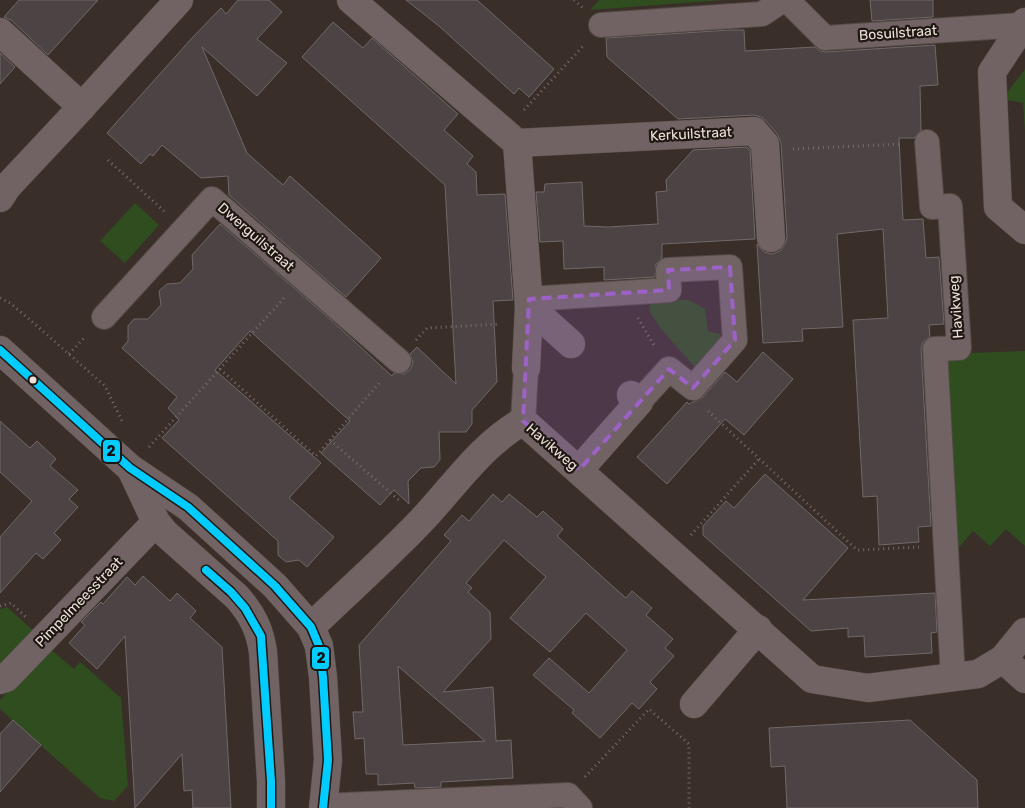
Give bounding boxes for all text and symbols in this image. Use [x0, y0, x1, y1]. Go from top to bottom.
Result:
street label: Bosuilstraat [858, 22, 938, 44]
street label: Kerkuilstraat [649, 123, 733, 145]
street label: Dwerguilstraat [214, 199, 298, 275]
street label: Havikweg [945, 275, 967, 339]
unlabelled marker [28, 375, 38, 385]
street label: Havikweg [523, 420, 581, 474]
line badge: 2 [102, 439, 121, 463]
text: 2 [106, 443, 116, 460]
street label: Pimpelmeesstraat [32, 553, 127, 650]
line badge: 2 [311, 646, 330, 670]
text: 2 [316, 650, 326, 667]

